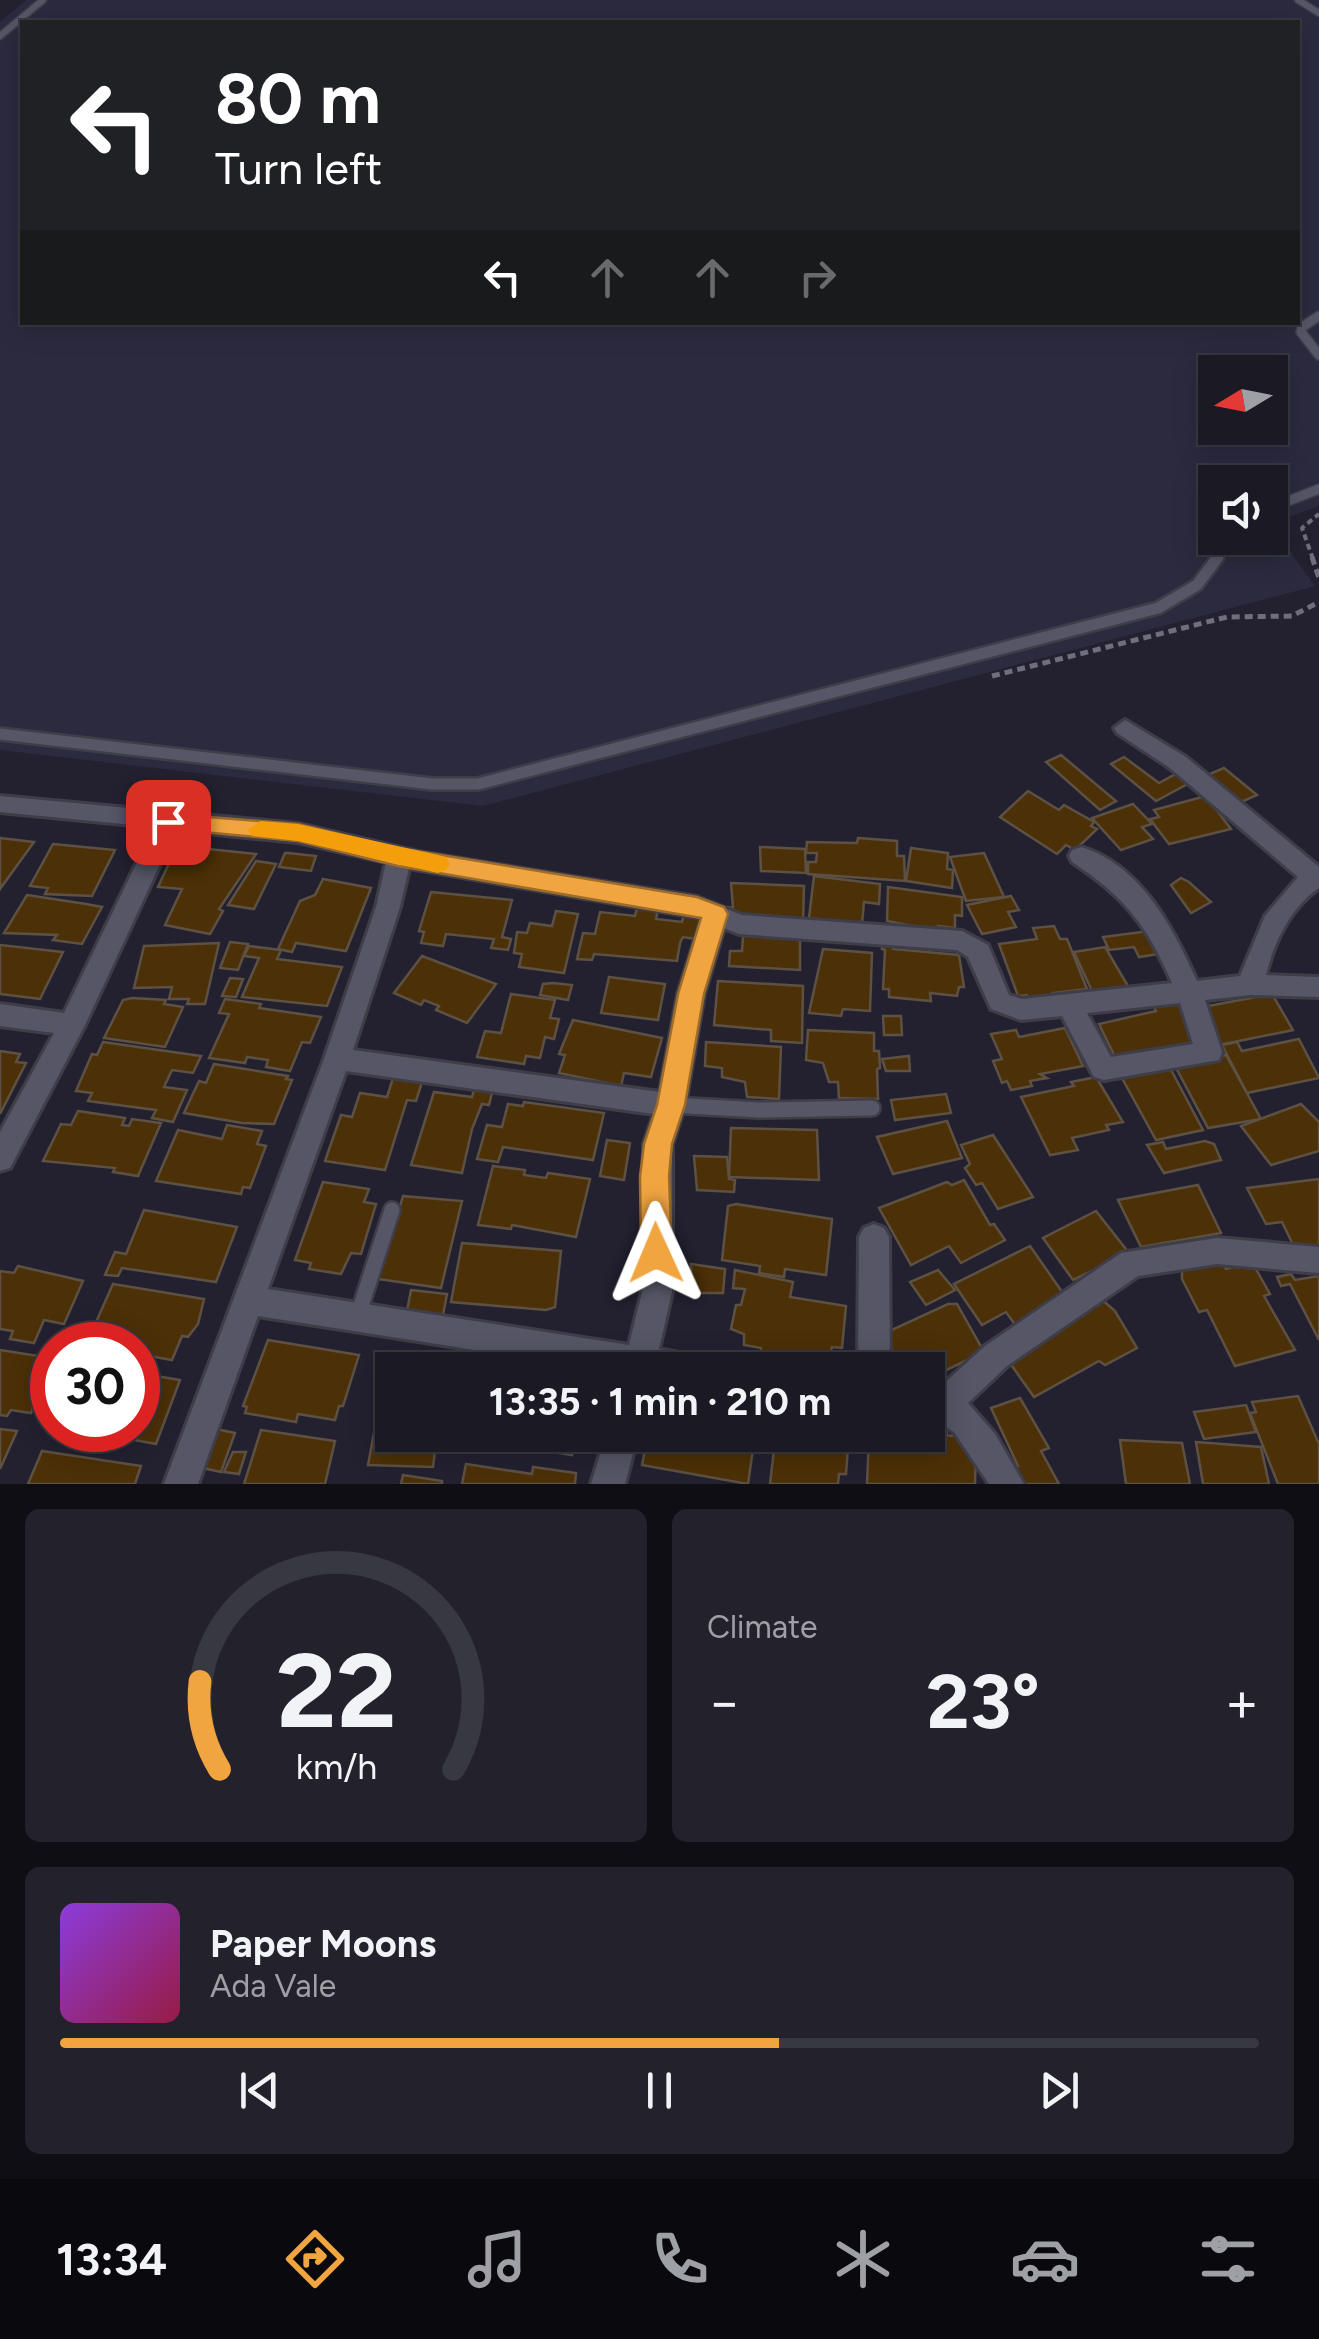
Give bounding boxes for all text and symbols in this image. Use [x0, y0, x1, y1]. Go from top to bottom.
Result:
text: 80 m [215, 56, 381, 141]
icon: left [50, 60, 180, 190]
text: Turn left [215, 141, 382, 195]
icon: left [475, 250, 530, 305]
icon: ahead [580, 250, 635, 305]
icon: ahead [685, 250, 740, 305]
icon: right [790, 250, 845, 305]
north arrow [1198, 355, 1288, 445]
map controls [1198, 355, 1288, 555]
button: sound [1198, 465, 1288, 555]
pin [126, 780, 211, 865]
icon: arrive [141, 795, 196, 850]
position arrow [604, 1201, 708, 1305]
speed limit sign: 30 [30, 1322, 160, 1452]
text: 13:35 · 1 min · 210 m [489, 1379, 831, 1425]
text: Climate [707, 1608, 818, 1646]
text: 22 [276, 1628, 396, 1753]
text: 23° [926, 1657, 1040, 1747]
text: − [707, 1669, 741, 1735]
text: + [1225, 1669, 1259, 1735]
text: km/h [295, 1745, 377, 1788]
text: Paper Moons [210, 1921, 436, 1967]
text: Ada Vale [210, 1967, 336, 2005]
icon: previous [232, 2063, 287, 2118]
icon: pause [632, 2063, 687, 2118]
icon: next [1032, 2063, 1087, 2118]
icon: directions [280, 2224, 350, 2294]
icon: music [462, 2224, 532, 2294]
icon: phone [645, 2224, 715, 2294]
icon: climate [828, 2224, 898, 2294]
icon: car [1010, 2224, 1080, 2294]
icon: filters [1193, 2224, 1263, 2294]
text: 13:34 [56, 2232, 167, 2286]

